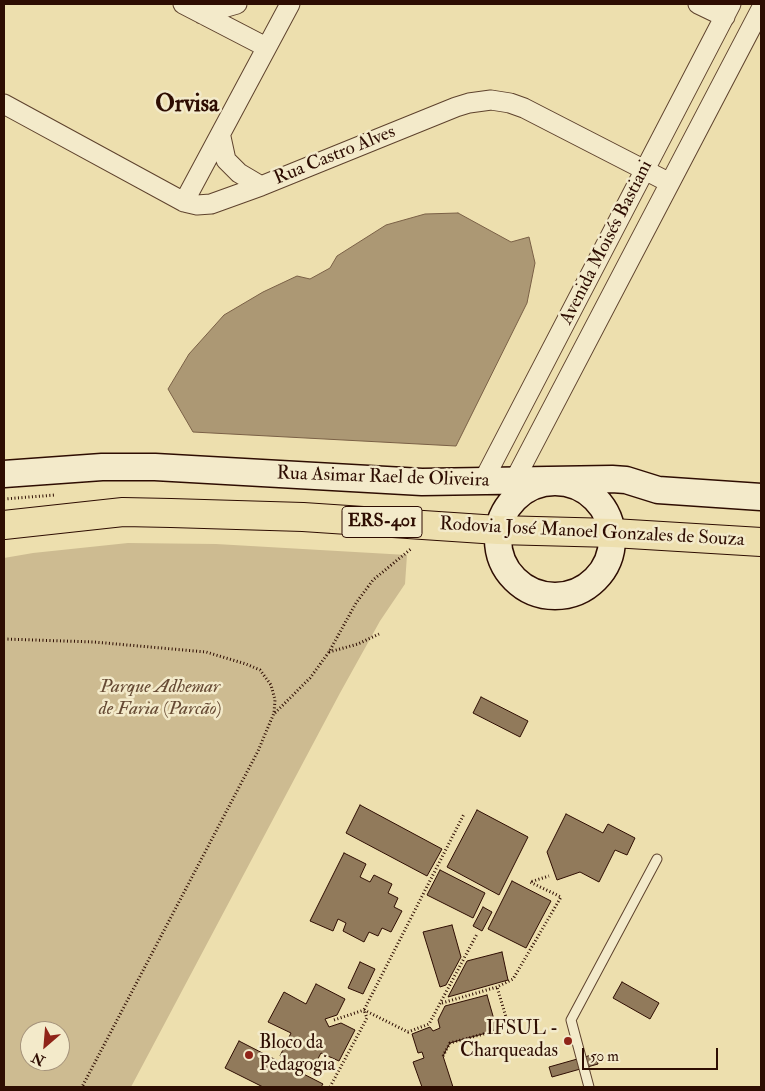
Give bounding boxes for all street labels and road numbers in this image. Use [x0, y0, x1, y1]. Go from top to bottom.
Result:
street label: Rua Castro Alves [271, 121, 399, 191]
street label: Avenida Moisés Bastiani [556, 157, 658, 329]
street label: Rua Asimar Rael de Oliveira [276, 463, 490, 493]
road number: ERS-401 [342, 507, 422, 538]
street label: Rodovia José Manoel Gonzales de Souza [439, 514, 745, 552]

